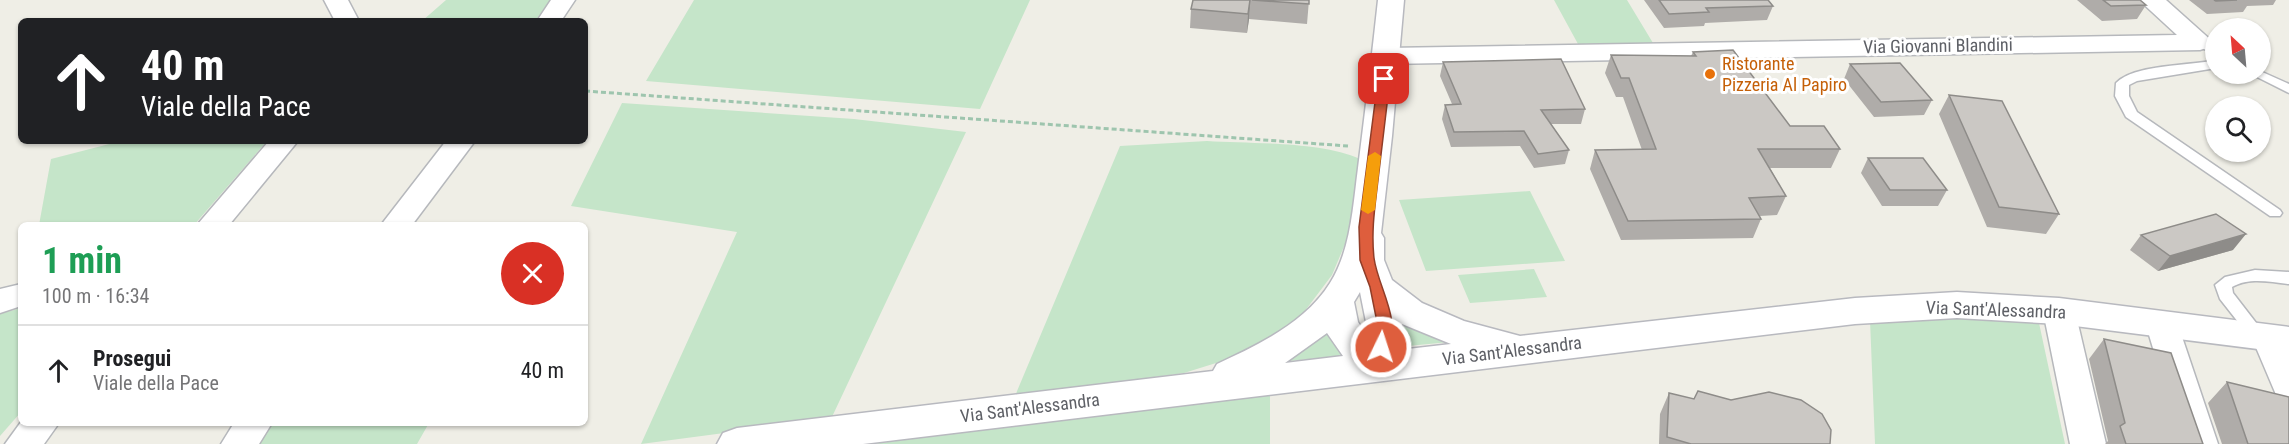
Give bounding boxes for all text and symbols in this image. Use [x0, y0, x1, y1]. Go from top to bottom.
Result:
north arrow [2205, 18, 2271, 84]
map controls [2205, 18, 2271, 162]
street label: Via Giovanni Blandini [1863, 34, 2013, 57]
text: 40 m [141, 41, 224, 90]
icon: ahead [42, 42, 120, 120]
pin [1358, 53, 1409, 104]
place label: Ristorante Pizzeria Al Papiro [1722, 53, 1847, 95]
icon: arrive [1367, 62, 1400, 95]
marker: Ristorante Pizzeria Al Papiro [1703, 67, 1717, 81]
text: Viale della Pace [141, 91, 311, 123]
button: search [2205, 96, 2271, 162]
text: 1 min [42, 240, 122, 282]
button: close [501, 242, 564, 305]
text: 100 m · 16:34 [42, 284, 149, 308]
street label: Via Sant'Alessandra [1925, 297, 2067, 322]
position arrow [1349, 315, 1413, 379]
street label: Via Sant'Alessandra [1441, 332, 1583, 369]
text: Prosegui [93, 346, 171, 371]
icon: ahead [42, 354, 75, 387]
text: 40 m [521, 358, 564, 383]
text: Viale della Pace [93, 371, 219, 395]
street label: Via Sant'Alessandra [959, 389, 1101, 426]

